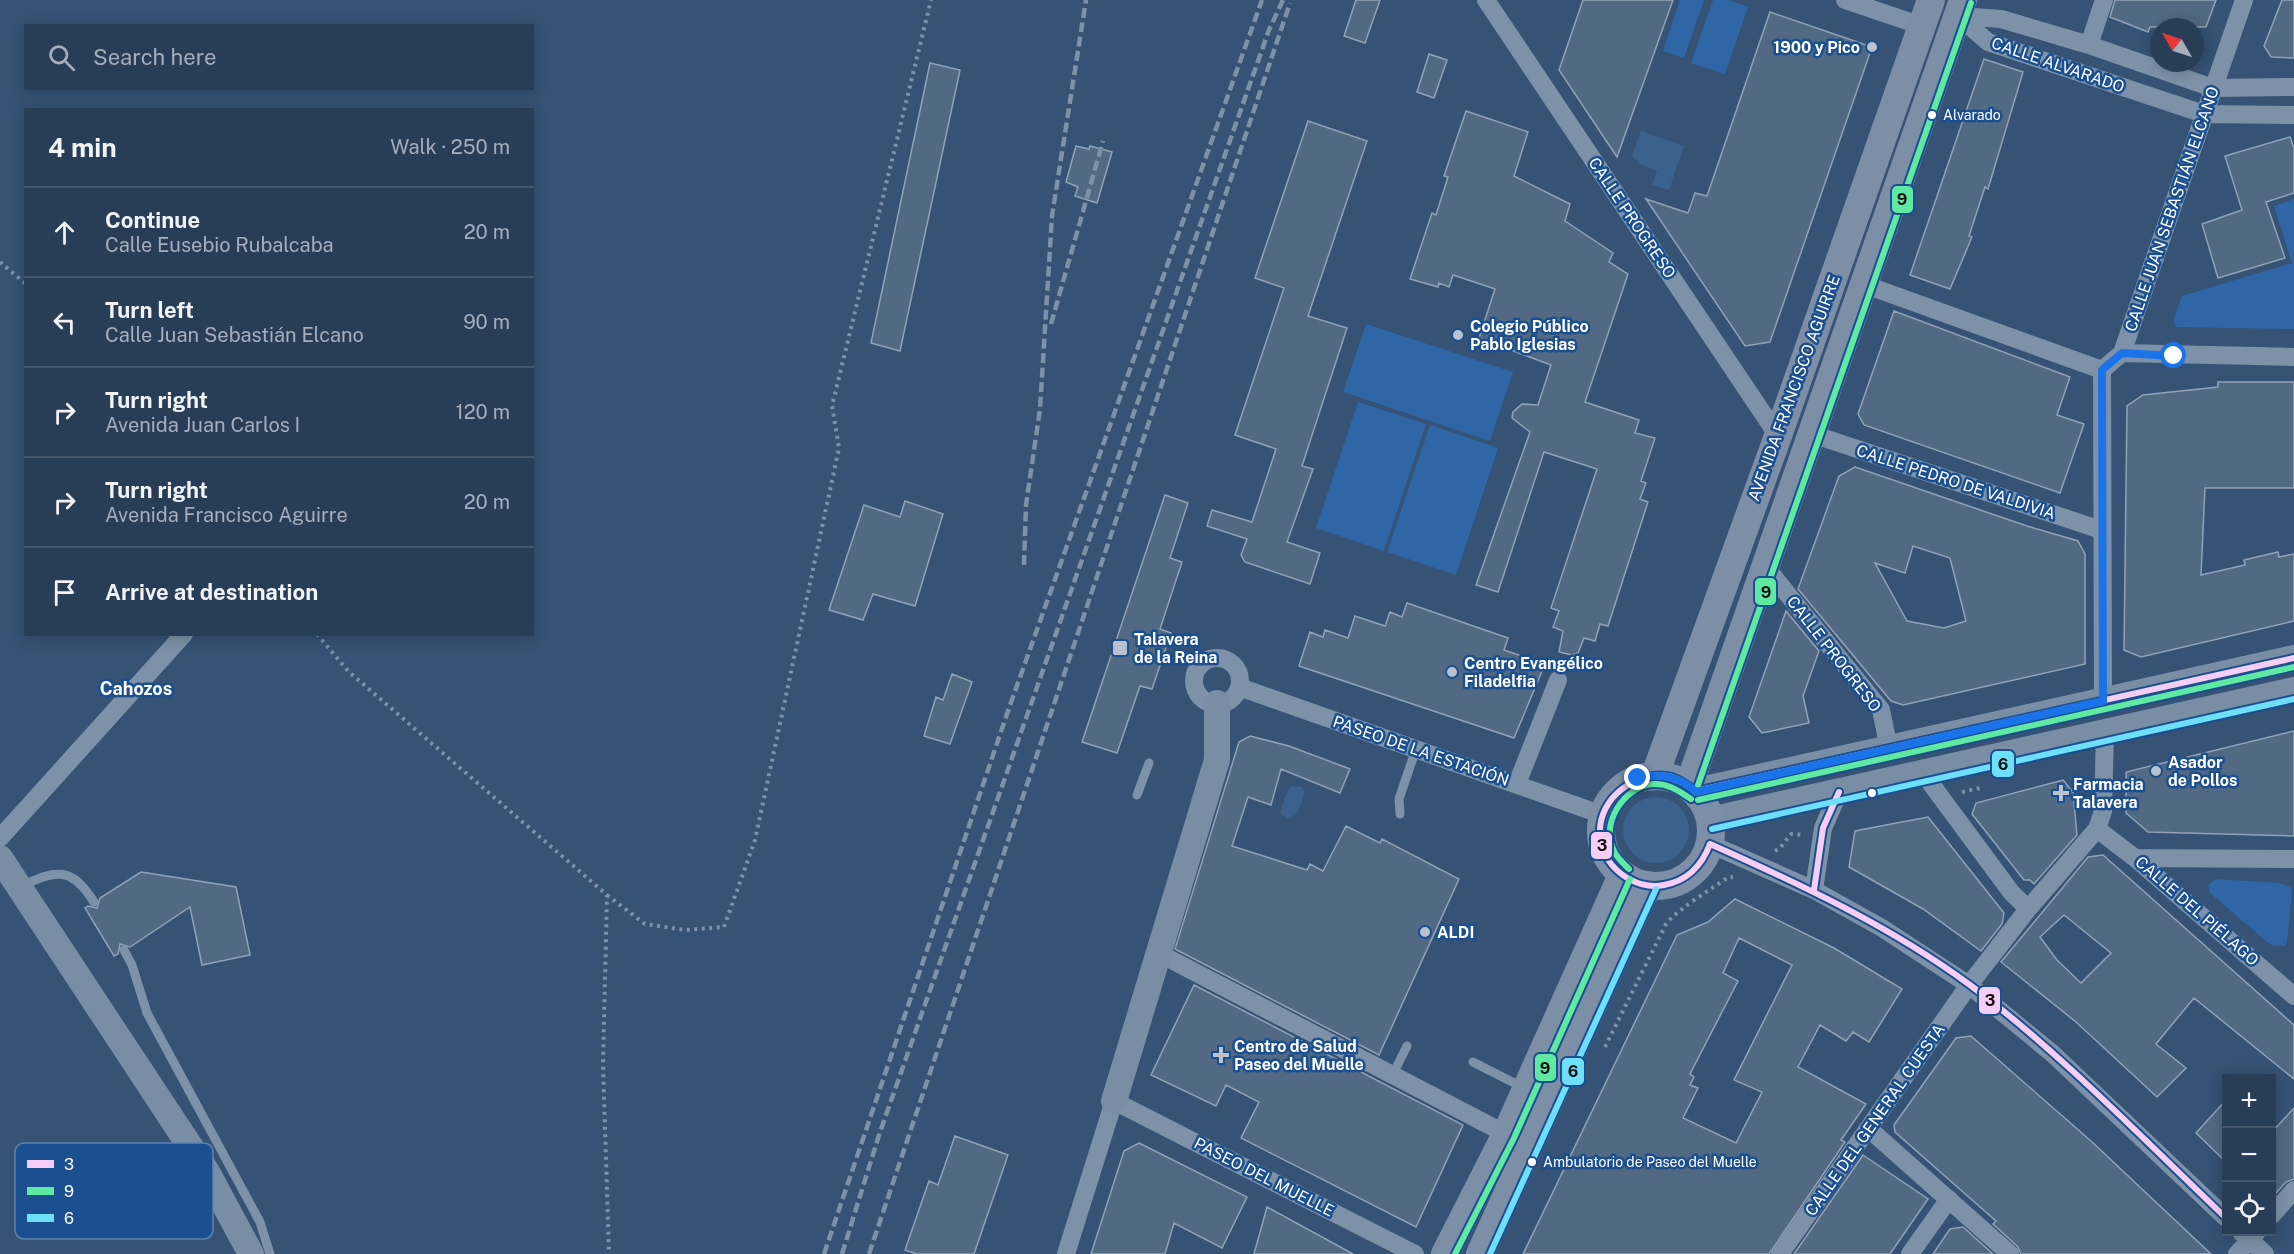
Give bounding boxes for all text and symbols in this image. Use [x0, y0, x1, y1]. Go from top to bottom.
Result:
north arrow [2150, 18, 2204, 72]
search box [24, 24, 534, 90]
street label: CALLE ALVARADO [1989, 33, 2127, 97]
place label: 1900 y Pico [1773, 38, 1860, 57]
marker: 1900 y Pico [1865, 40, 1879, 54]
icon: search [45, 41, 78, 74]
text: Search here [93, 44, 217, 70]
street label: CALLE JUAN SEBASTIÁN ELCANO [2120, 84, 2223, 334]
place label: Alvarado [1943, 107, 2001, 123]
marker: Alvarado [1926, 109, 1938, 121]
text: 4 min [48, 132, 117, 163]
text: Walk · 250 m [390, 135, 510, 159]
street label: CALLE PROGRESO [1584, 154, 1680, 282]
line badge: 9 [1891, 185, 1914, 214]
text: 9 [1897, 190, 1907, 209]
text: Continue [105, 207, 200, 233]
icon: ahead [48, 216, 81, 249]
text: 20 m [464, 220, 510, 244]
text: Calle Eusebio Rubalcaba [105, 233, 334, 257]
street label: AVENIDA FRANCISCO AGUIRRE [1744, 272, 1844, 504]
text: Turn left [105, 297, 194, 323]
icon: left [48, 306, 81, 339]
text: 90 m [463, 310, 510, 334]
place label: Colegio Público Pablo Iglesias [1470, 317, 1589, 354]
text: Calle Juan Sebastián Elcano [105, 323, 364, 347]
marker: Colegio Público Pablo Iglesias [1451, 328, 1465, 342]
route start [2160, 342, 2186, 368]
text: Turn right [105, 387, 208, 413]
icon: right [48, 396, 81, 429]
text: 120 m [456, 400, 510, 424]
text: Avenida Juan Carlos I [105, 413, 300, 437]
street label: CALLE PEDRO DE VALDIVIA [1854, 441, 2058, 523]
text: Turn right [105, 477, 208, 503]
icon: right [48, 486, 81, 519]
text: 20 m [464, 490, 510, 514]
text: Avenida Francisco Aguirre [105, 503, 348, 527]
icon: arrive [48, 576, 81, 609]
line badge: 9 [1754, 577, 1777, 606]
text: Arrive at destination [105, 579, 318, 605]
text: 9 [1761, 583, 1771, 602]
street label: CALLE PROGRESO [1783, 592, 1885, 716]
place label: Talavera de la Reina [1134, 630, 1217, 667]
marker: Talavera de la Reina [1111, 639, 1129, 657]
place label: Centro Evangélico Filadelfia [1464, 654, 1603, 691]
marker: Centro Evangélico Filadelfia [1445, 665, 1459, 679]
district label: Cahozos [100, 678, 172, 699]
street label: PASEO DE LA ESTACIÓN [1331, 711, 1512, 790]
line badge: 6 [1991, 750, 2015, 778]
place label: Asador de Pollos [2168, 753, 2237, 790]
text: 6 [1998, 755, 2008, 774]
route end [1624, 764, 1650, 790]
marker: Asador de Pollos [2149, 764, 2163, 778]
place label: Farmacia Talavera [2073, 775, 2144, 812]
marker: Farmacia Talavera [2054, 786, 2068, 800]
unlabelled marker [1866, 787, 1878, 799]
line badge: 3 [1590, 831, 1613, 860]
text: 3 [1597, 836, 1607, 855]
street label: CALLE DEL PIÉLAGO [2131, 852, 2263, 970]
place label: ALDI [1437, 923, 1474, 942]
marker: ALDI [1418, 925, 1432, 939]
line badge: 3 [1978, 986, 2001, 1015]
text: 3 [1985, 991, 1995, 1010]
street label: CALLE DEL GENERAL CUESTA [1801, 1020, 1949, 1220]
place label: Centro de Salud Paseo del Muelle [1234, 1037, 1364, 1074]
marker: Centro de Salud Paseo del Muelle [1212, 1046, 1230, 1064]
line badge: 9 [1534, 1053, 1557, 1082]
line badge: 6 [1561, 1057, 1585, 1086]
text: 9 [1540, 1059, 1550, 1078]
text: 6 [1568, 1062, 1578, 1081]
map controls [2222, 1074, 2276, 1236]
button: + [2222, 1074, 2276, 1128]
button: − [2222, 1128, 2276, 1182]
street label: PASEO DEL MUELLE [1191, 1133, 1337, 1221]
legend [15, 1143, 213, 1239]
place label: Ambulatorio de Paseo del Muelle [1543, 1154, 1757, 1170]
text: 3 [64, 1155, 74, 1174]
marker: Ambulatorio de Paseo del Muelle [1526, 1156, 1538, 1168]
text: 9 [64, 1182, 74, 1201]
button: locate [2222, 1182, 2276, 1236]
text: 6 [64, 1209, 74, 1228]

